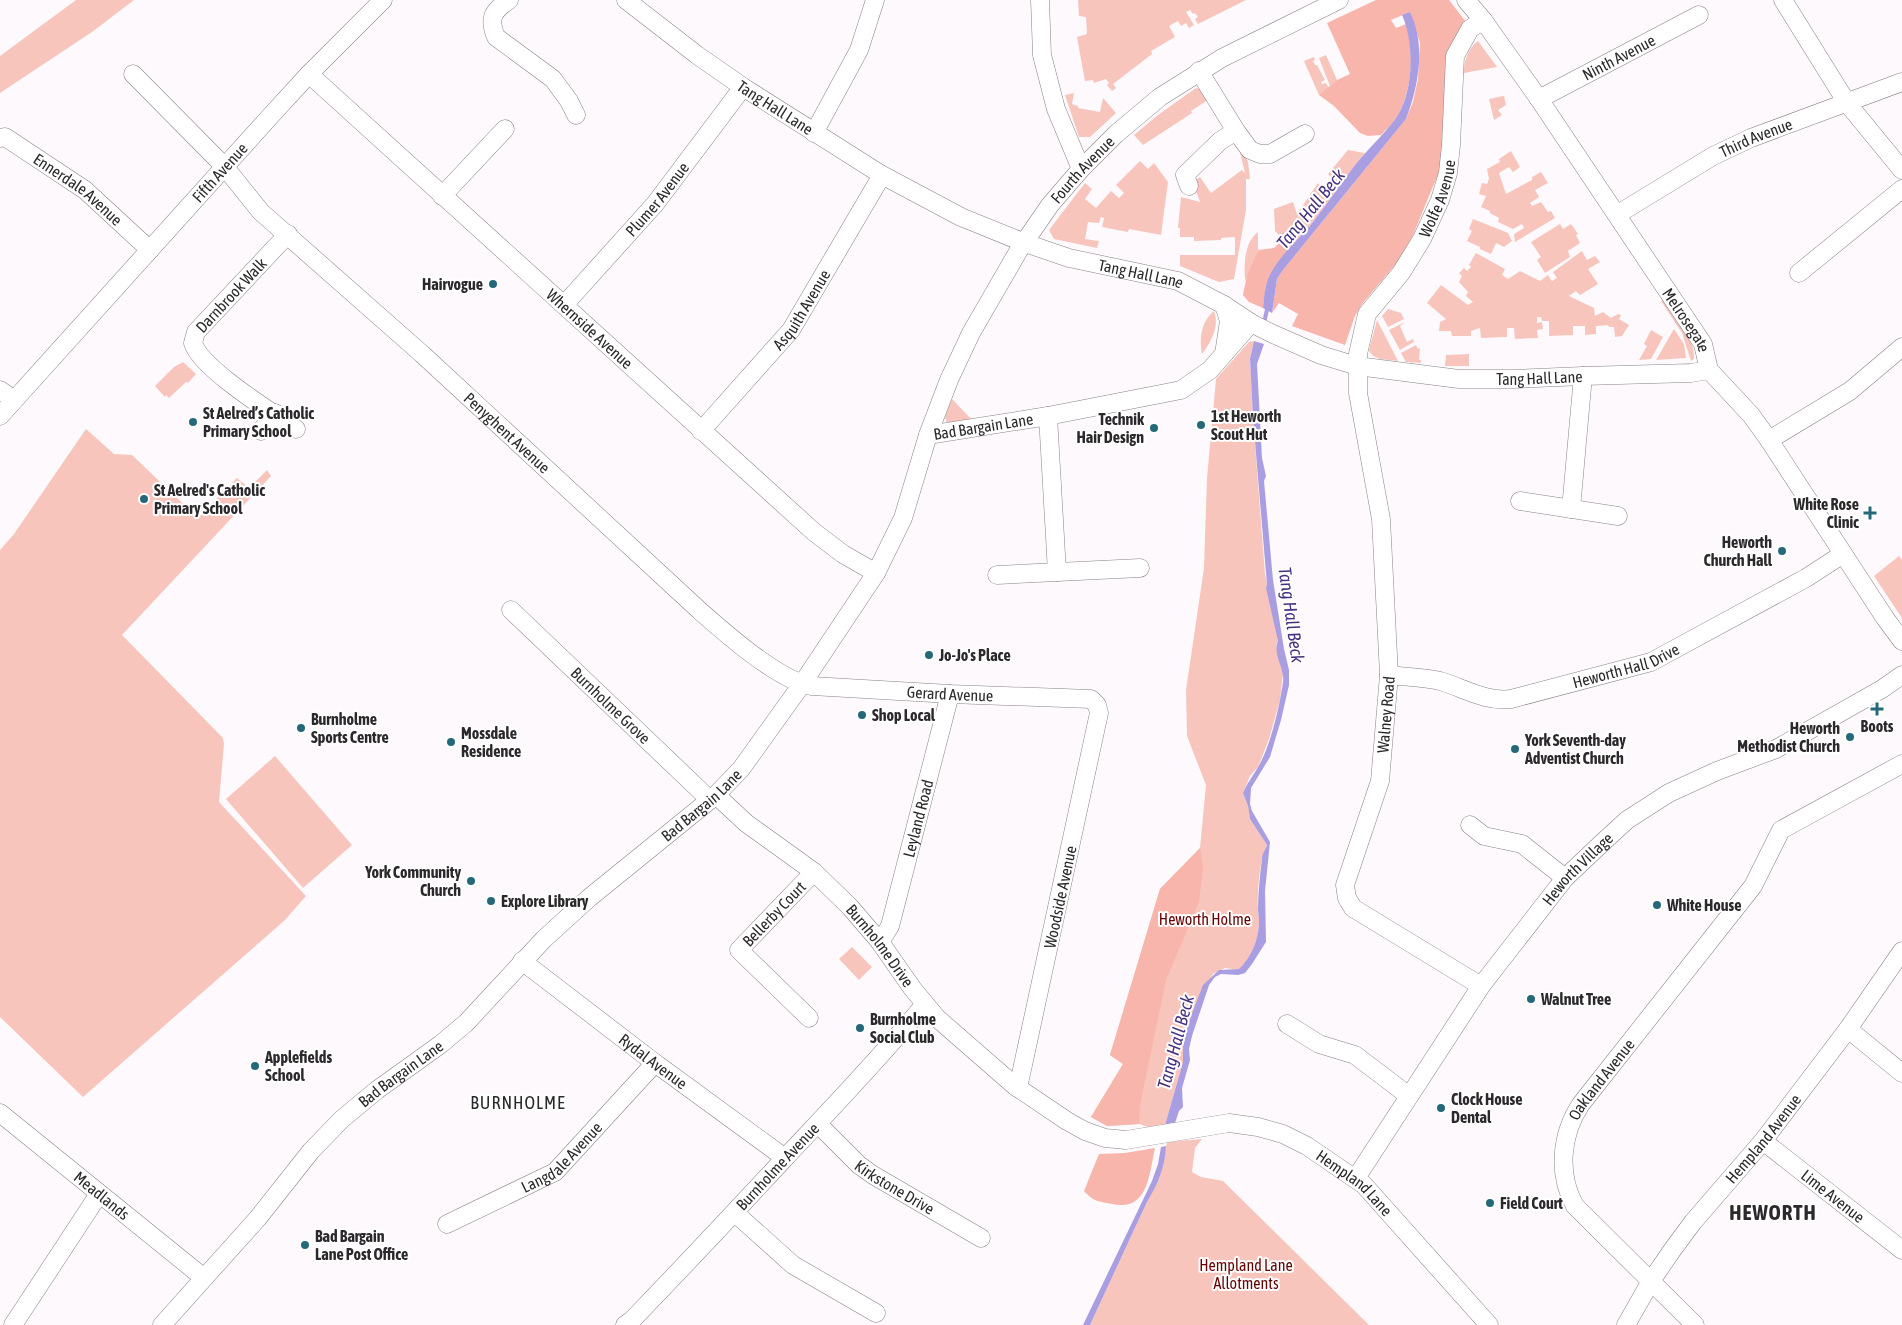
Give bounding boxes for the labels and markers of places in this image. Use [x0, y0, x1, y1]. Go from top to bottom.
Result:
place label: Hairvogue [422, 275, 483, 293]
marker: Hairvogue [487, 278, 499, 290]
place label: St Aelred’s Catholic Primary School [203, 404, 314, 440]
place label: 1st Heworth Scout Hut [1211, 407, 1281, 443]
place label: Technik Hair Design [1076, 410, 1145, 446]
marker: St Aelred’s Catholic Primary School [187, 416, 199, 428]
marker: 1st Heworth Scout Hut [1195, 419, 1207, 431]
marker: Technik Hair Design [1148, 422, 1160, 434]
place label: St Aelred's Catholic Primary School [154, 481, 265, 517]
marker: St Aelred's Catholic Primary School [138, 493, 150, 505]
place label: White Rose Clinic [1793, 495, 1859, 531]
marker: White Rose Clinic [1863, 506, 1877, 520]
place label: Heworth Church Hall [1704, 533, 1773, 569]
marker: Heworth Church Hall [1776, 545, 1788, 557]
place label: Jo-Jo's Place [938, 646, 1011, 664]
marker: Jo-Jo's Place [923, 649, 935, 661]
marker: Boots [1871, 703, 1883, 715]
place label: Shop Local [872, 706, 936, 724]
marker: Shop Local [856, 709, 868, 721]
place label: Burnholme Sports Centre [311, 710, 389, 746]
place label: Boots [1861, 717, 1894, 735]
place label: Heworth Methodist Church [1737, 719, 1840, 755]
marker: Burnholme Sports Centre [295, 722, 307, 734]
place label: Mossdale Residence [461, 724, 521, 760]
place label: York Seventh-day Adventist Church [1524, 731, 1626, 767]
marker: Heworth Methodist Church [1844, 731, 1856, 743]
marker: Mossdale Residence [445, 736, 457, 748]
marker: York Seventh-day Adventist Church [1509, 743, 1521, 755]
place label: York Community Church [364, 863, 461, 899]
marker: York Community Church [465, 875, 477, 887]
place label: Explore Library [501, 892, 589, 910]
marker: Explore Library [485, 895, 497, 907]
place label: White House [1666, 896, 1741, 914]
marker: White House [1651, 899, 1663, 911]
place label: Walnut Tree [1540, 990, 1611, 1008]
marker: Walnut Tree [1525, 993, 1537, 1005]
place label: Burnholme Social Club [870, 1010, 936, 1046]
marker: Burnholme Social Club [854, 1022, 866, 1034]
place label: Applefields School [264, 1048, 332, 1084]
marker: Applefields School [249, 1060, 261, 1072]
place label: Clock House Dental [1451, 1090, 1522, 1126]
marker: Clock House Dental [1435, 1102, 1447, 1114]
place label: Field Court [1500, 1194, 1563, 1212]
marker: Field Court [1484, 1197, 1496, 1209]
place label: Bad Bargain Lane Post Office [315, 1227, 408, 1263]
marker: Bad Bargain Lane Post Office [299, 1239, 311, 1251]

